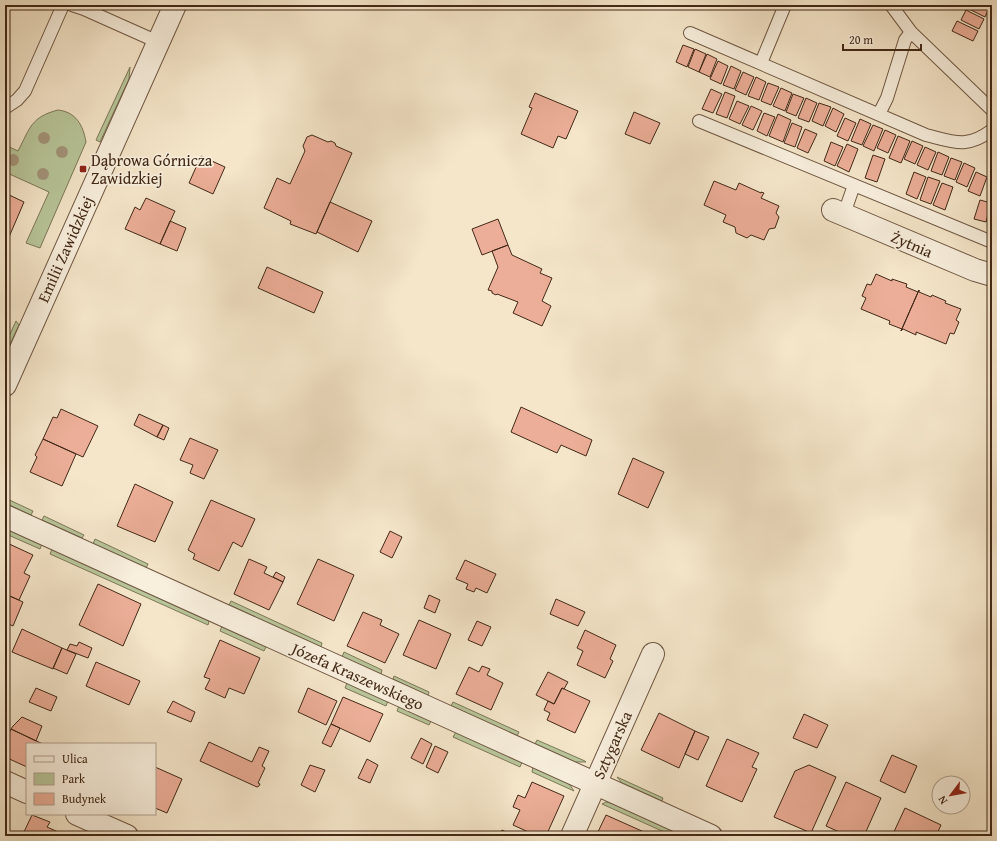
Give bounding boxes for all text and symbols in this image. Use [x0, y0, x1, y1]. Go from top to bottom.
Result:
scale bar [843, 26, 921, 52]
text: 20 m [849, 31, 873, 48]
place label: Dąbrowa Górnicza Zawidzkiej [91, 148, 213, 190]
marker: Dąbrowa Górnicza Zawidzkiej [78, 164, 88, 174]
street label: Emilii Zawidzkiej [31, 192, 99, 306]
street label: Żytnia [887, 225, 937, 264]
street label: Józefa Kraszewskiego [286, 635, 428, 716]
street label: Sztygarska [586, 707, 638, 783]
legend [26, 743, 156, 815]
text: Ulica [62, 750, 88, 767]
text: Park [62, 770, 86, 787]
north arrow [931, 775, 971, 815]
text: Budynek [62, 790, 107, 807]
text: N [933, 792, 951, 808]

